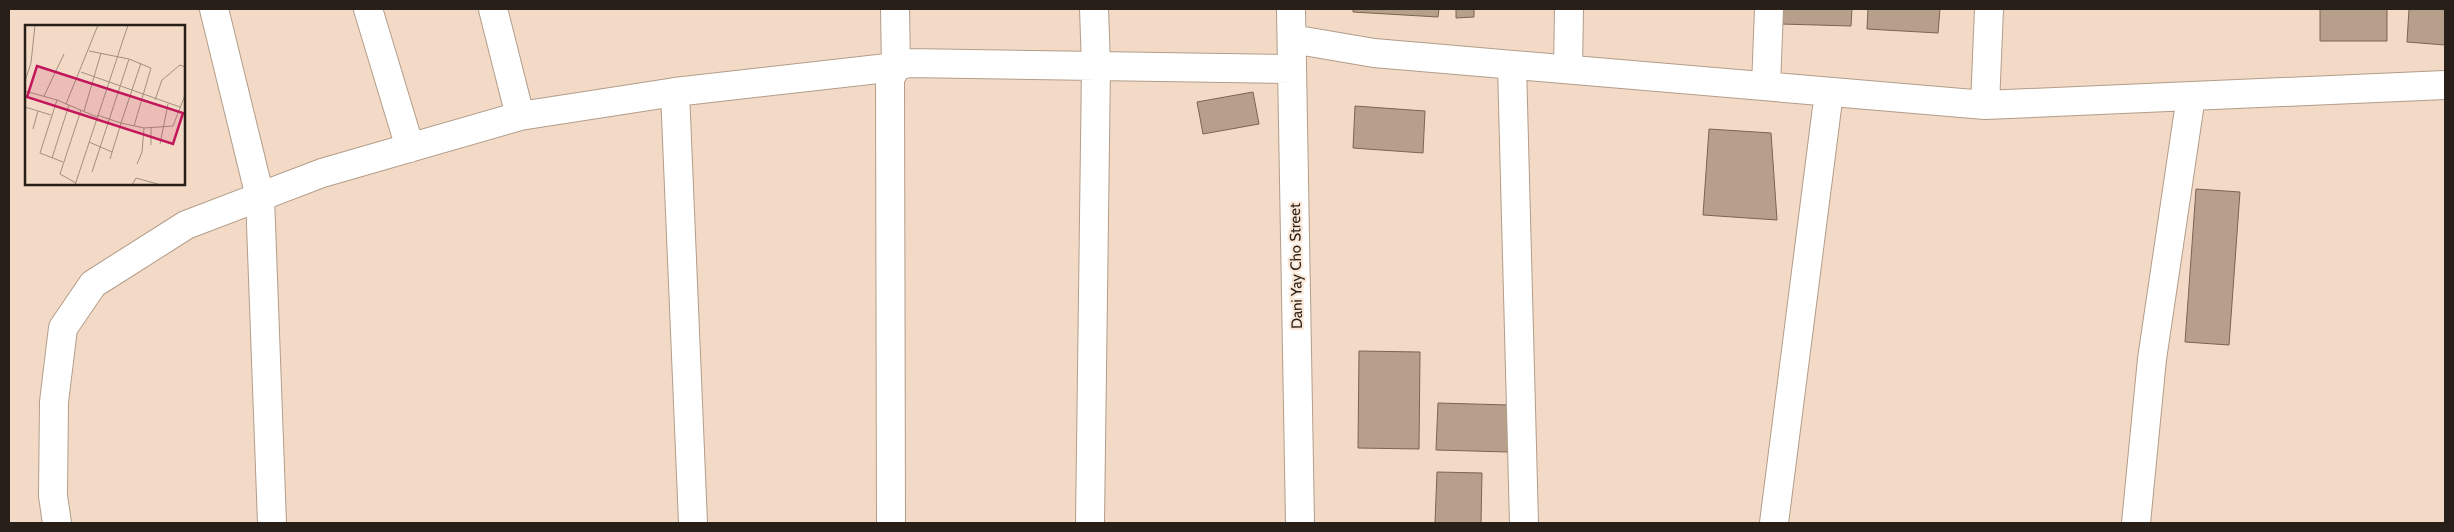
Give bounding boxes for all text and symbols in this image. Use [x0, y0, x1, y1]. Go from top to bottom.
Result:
inset map [25, 25, 185, 185]
street label: Dani Yay Cho Street [1286, 203, 1306, 329]

